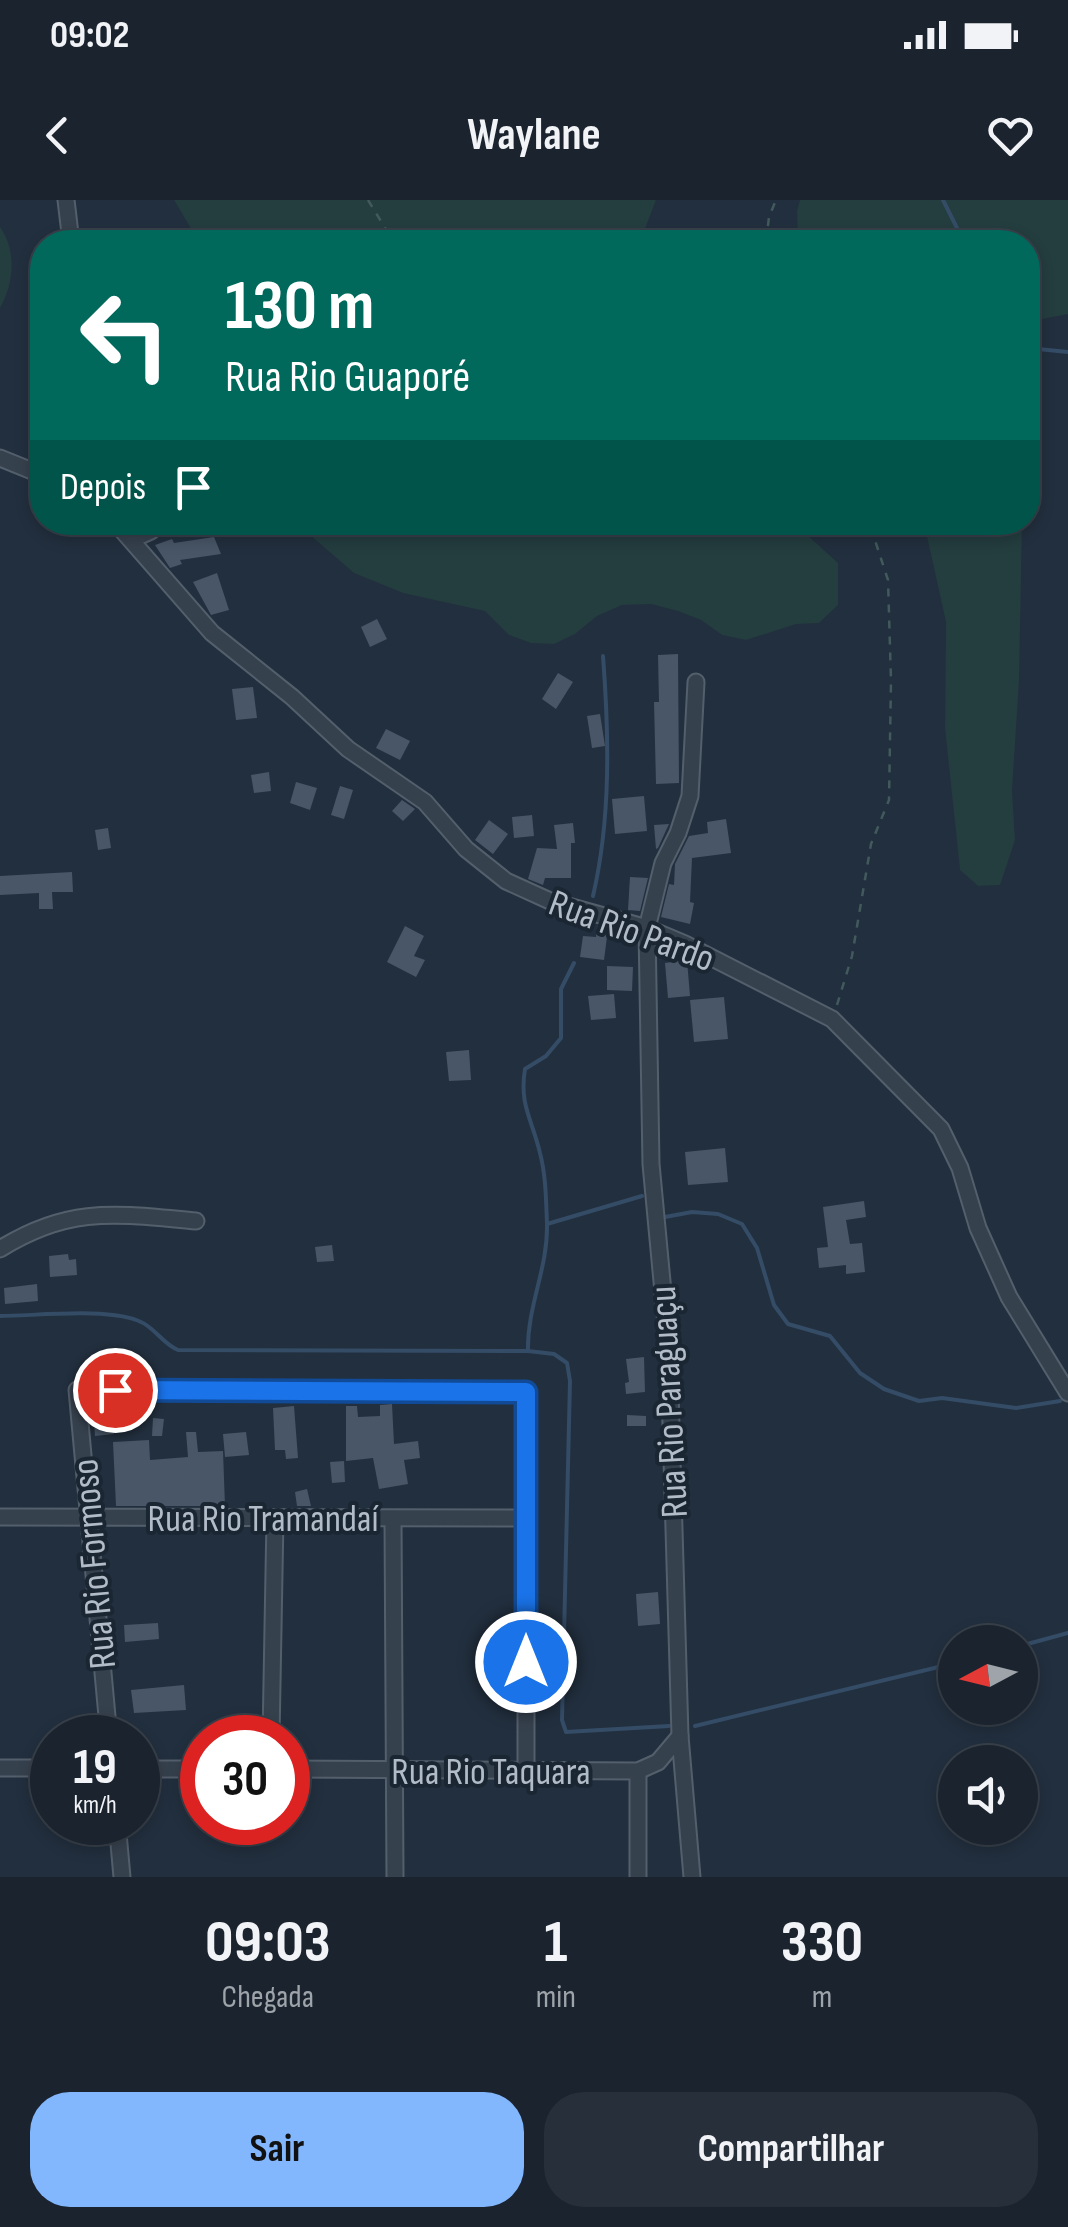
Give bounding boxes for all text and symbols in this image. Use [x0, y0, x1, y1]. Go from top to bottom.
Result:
text: 09:02 [50, 13, 129, 58]
icon: back [30, 108, 85, 163]
text: Waylane [467, 108, 601, 163]
icon: heart [983, 108, 1038, 163]
text: 130 m [225, 265, 374, 349]
icon: left [60, 270, 190, 400]
text: Rua Rio Guaporé [225, 350, 470, 405]
icon: arrive [166, 460, 221, 515]
text: Depois [60, 465, 146, 510]
street label: Rua Rio Pardo [543, 881, 720, 982]
street label: Rua Rio Paraguaçu [641, 1285, 698, 1519]
pin [73, 1348, 158, 1433]
icon: arrive [88, 1363, 143, 1418]
street label: Rua Rio Formoso [63, 1457, 126, 1671]
street label: Rua Rio Tramandaí [148, 1497, 379, 1542]
position arrow [474, 1610, 578, 1714]
north arrow [938, 1625, 1038, 1725]
map controls [938, 1625, 1038, 1845]
speed limit sign: 30 [180, 1715, 310, 1845]
text: 19 [73, 1738, 117, 1798]
button: sound [938, 1745, 1038, 1845]
street label: Rua Rio Taquara [391, 1750, 591, 1795]
text: km/h [73, 1790, 117, 1821]
text: 09:03 [205, 1907, 331, 1979]
text: 1 [544, 1907, 568, 1979]
text: 330 [781, 1907, 863, 1979]
text: Chegada [222, 1978, 314, 2017]
text: min [536, 1978, 576, 2017]
text: m [812, 1978, 832, 2017]
button: Sair [30, 2092, 524, 2207]
button: Compartilhar [544, 2092, 1038, 2207]

